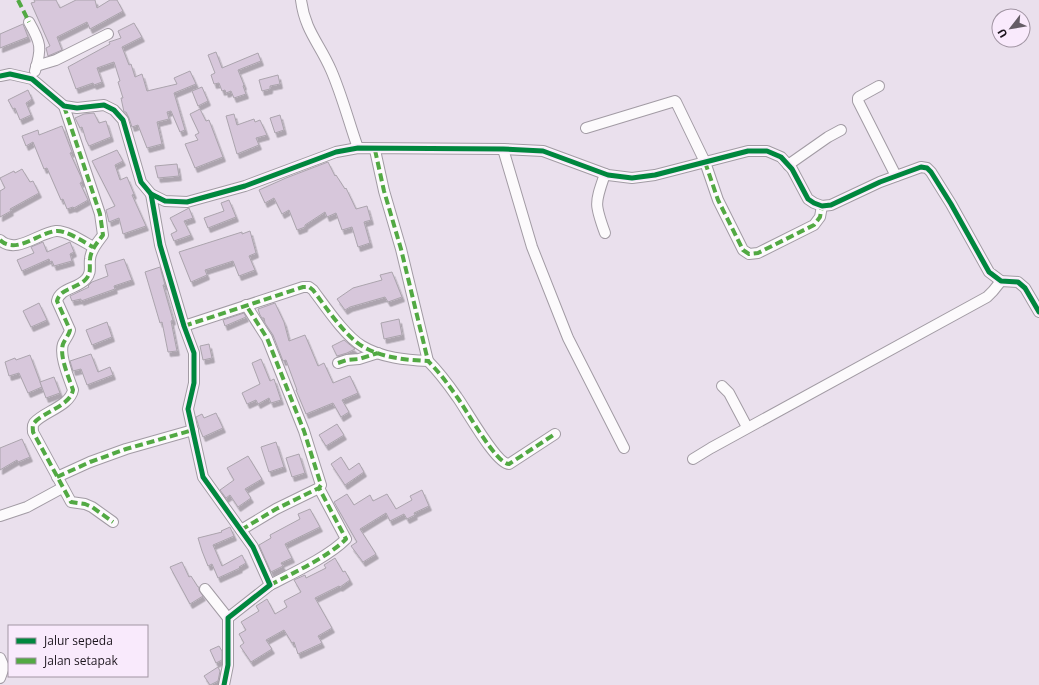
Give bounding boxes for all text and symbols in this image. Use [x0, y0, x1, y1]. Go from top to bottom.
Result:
north arrow [991, 8, 1031, 48]
text: U [993, 26, 1011, 41]
legend [8, 625, 148, 677]
text: Jalur sepeda [43, 632, 113, 649]
text: Jalan setapak [43, 652, 118, 669]

